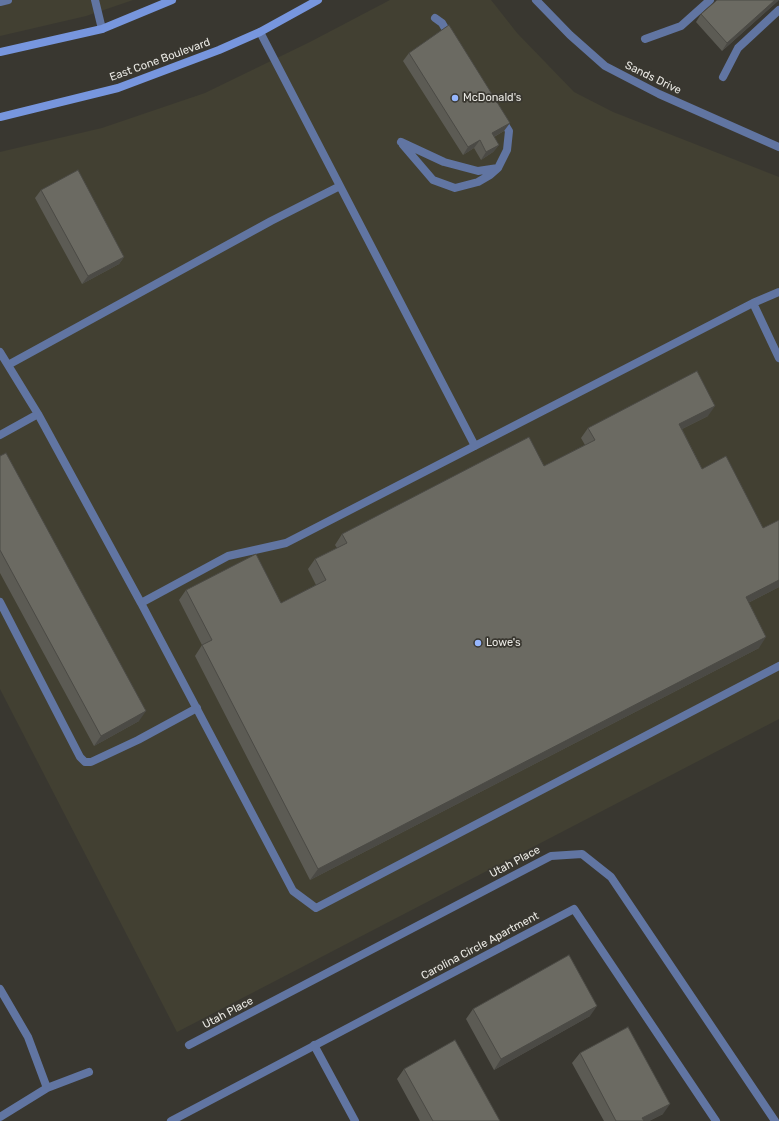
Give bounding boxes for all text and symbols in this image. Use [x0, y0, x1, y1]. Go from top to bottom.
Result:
street label: East Cone Boulevard [108, 36, 212, 84]
street label: Sands Drive [623, 59, 683, 97]
place label: McDonald's [463, 91, 521, 105]
marker: McDonald's [450, 93, 460, 103]
place label: Lowe's [486, 636, 521, 650]
marker: Lowe's [473, 638, 483, 648]
street label: Utah Place [487, 843, 543, 881]
street label: Carolina Circle Apartment [419, 909, 541, 983]
street label: Utah Place [200, 994, 256, 1032]

